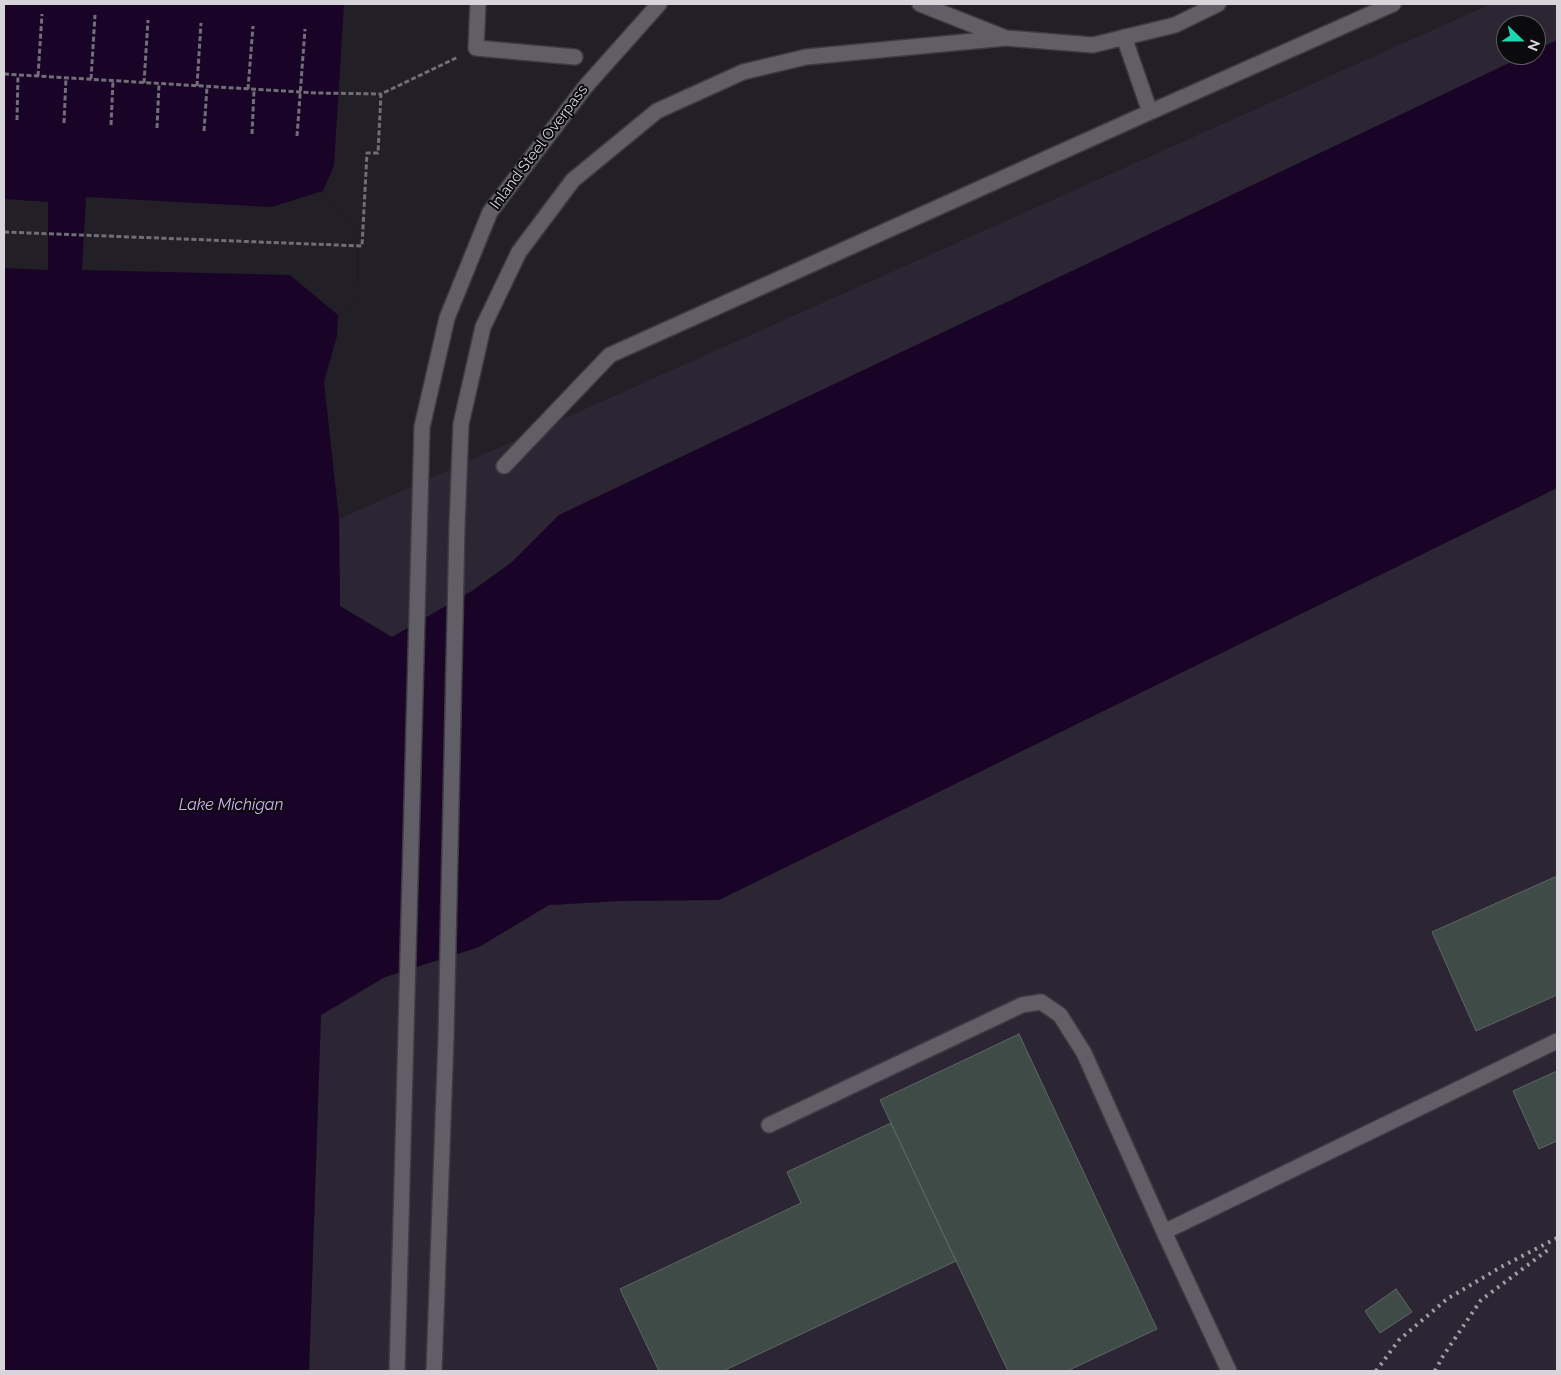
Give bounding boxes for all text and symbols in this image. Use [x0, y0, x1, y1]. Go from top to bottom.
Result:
north arrow [1496, 15, 1546, 65]
text: N [1525, 37, 1543, 53]
street label: Inland Steel Overpass [486, 81, 592, 213]
water label: Lake Michigan [179, 795, 283, 815]

